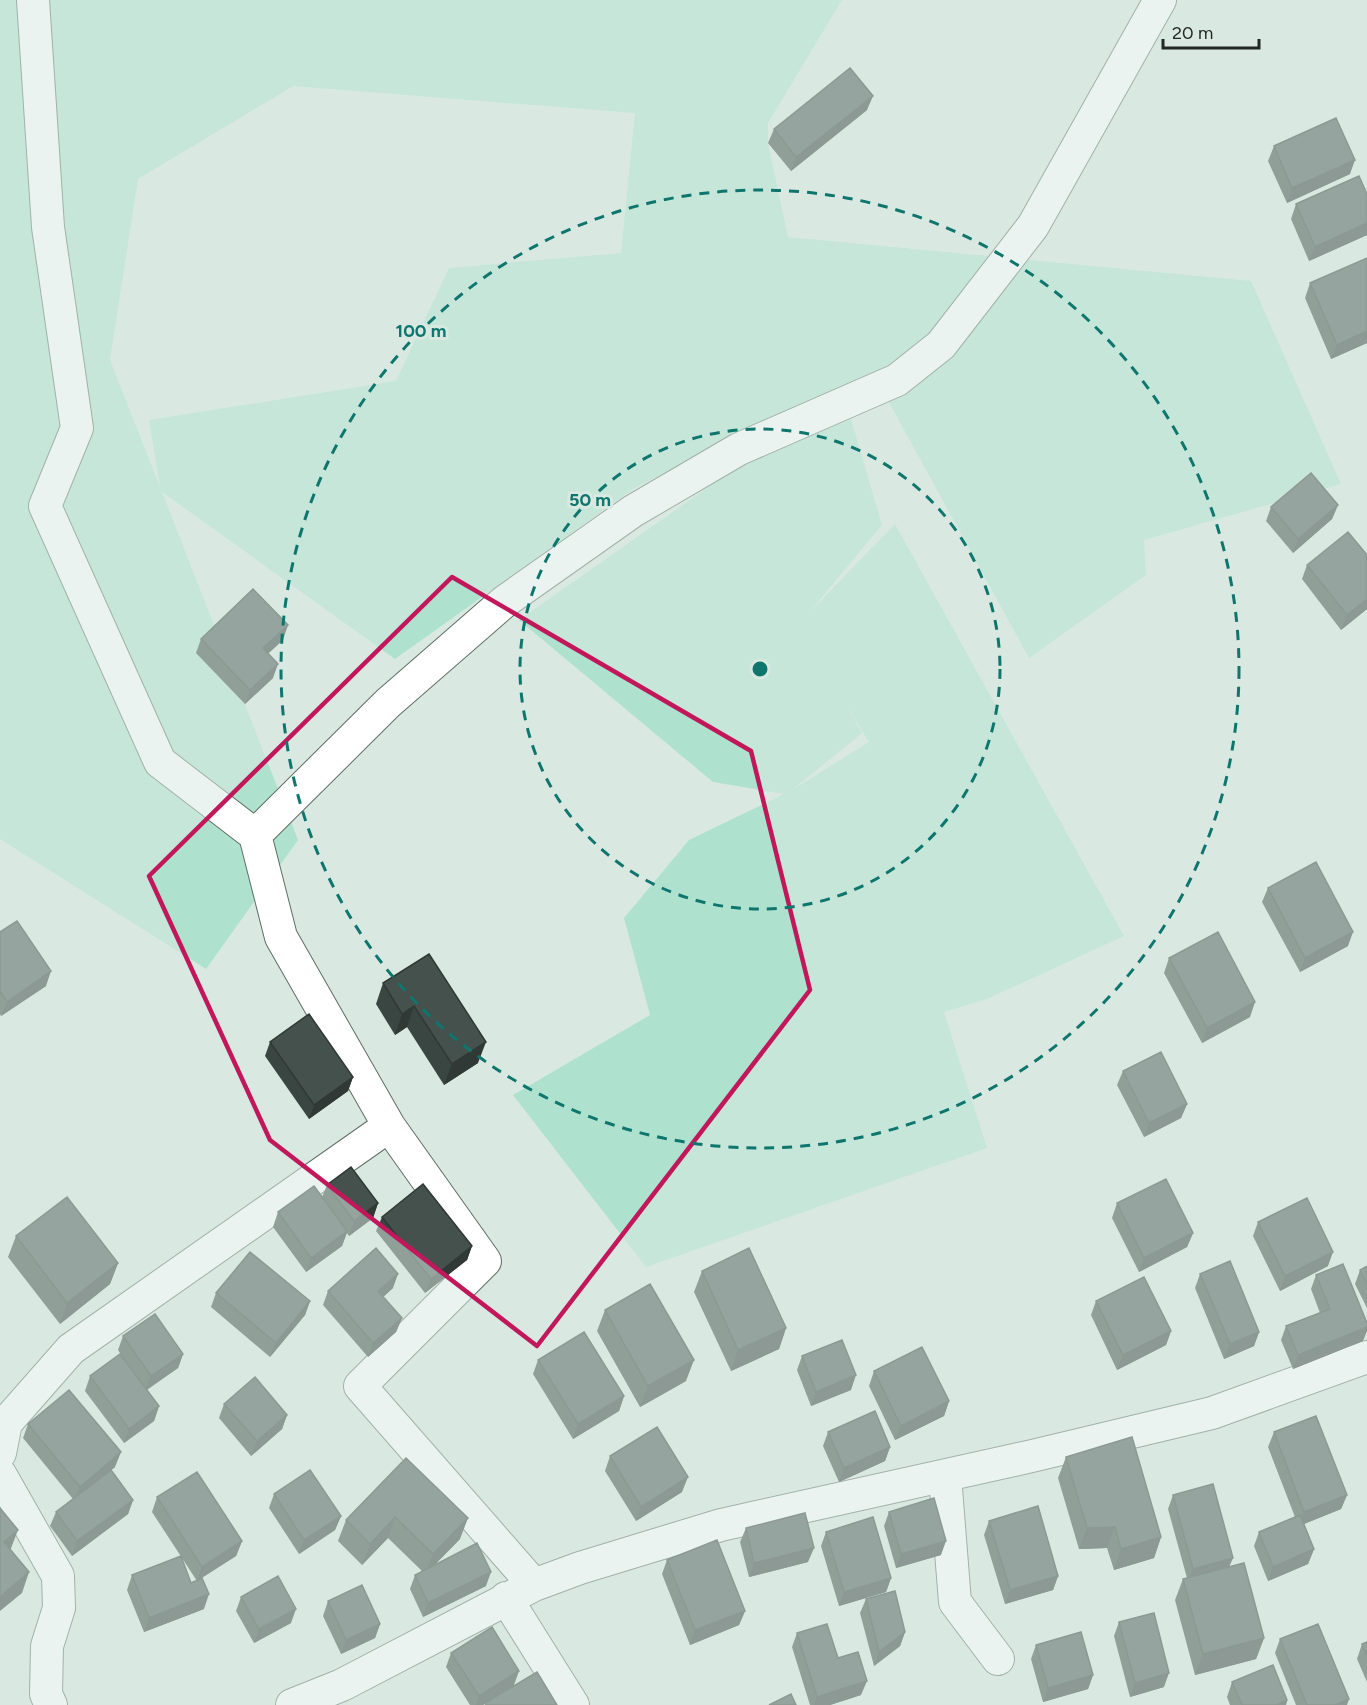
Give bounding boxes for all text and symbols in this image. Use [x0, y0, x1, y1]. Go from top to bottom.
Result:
scale bar [1163, 12, 1259, 50]
text: 20 m [1172, 22, 1213, 44]
text: 100 m [396, 320, 446, 342]
text: 50 m [569, 489, 611, 511]
centre of rings [750, 659, 770, 679]

